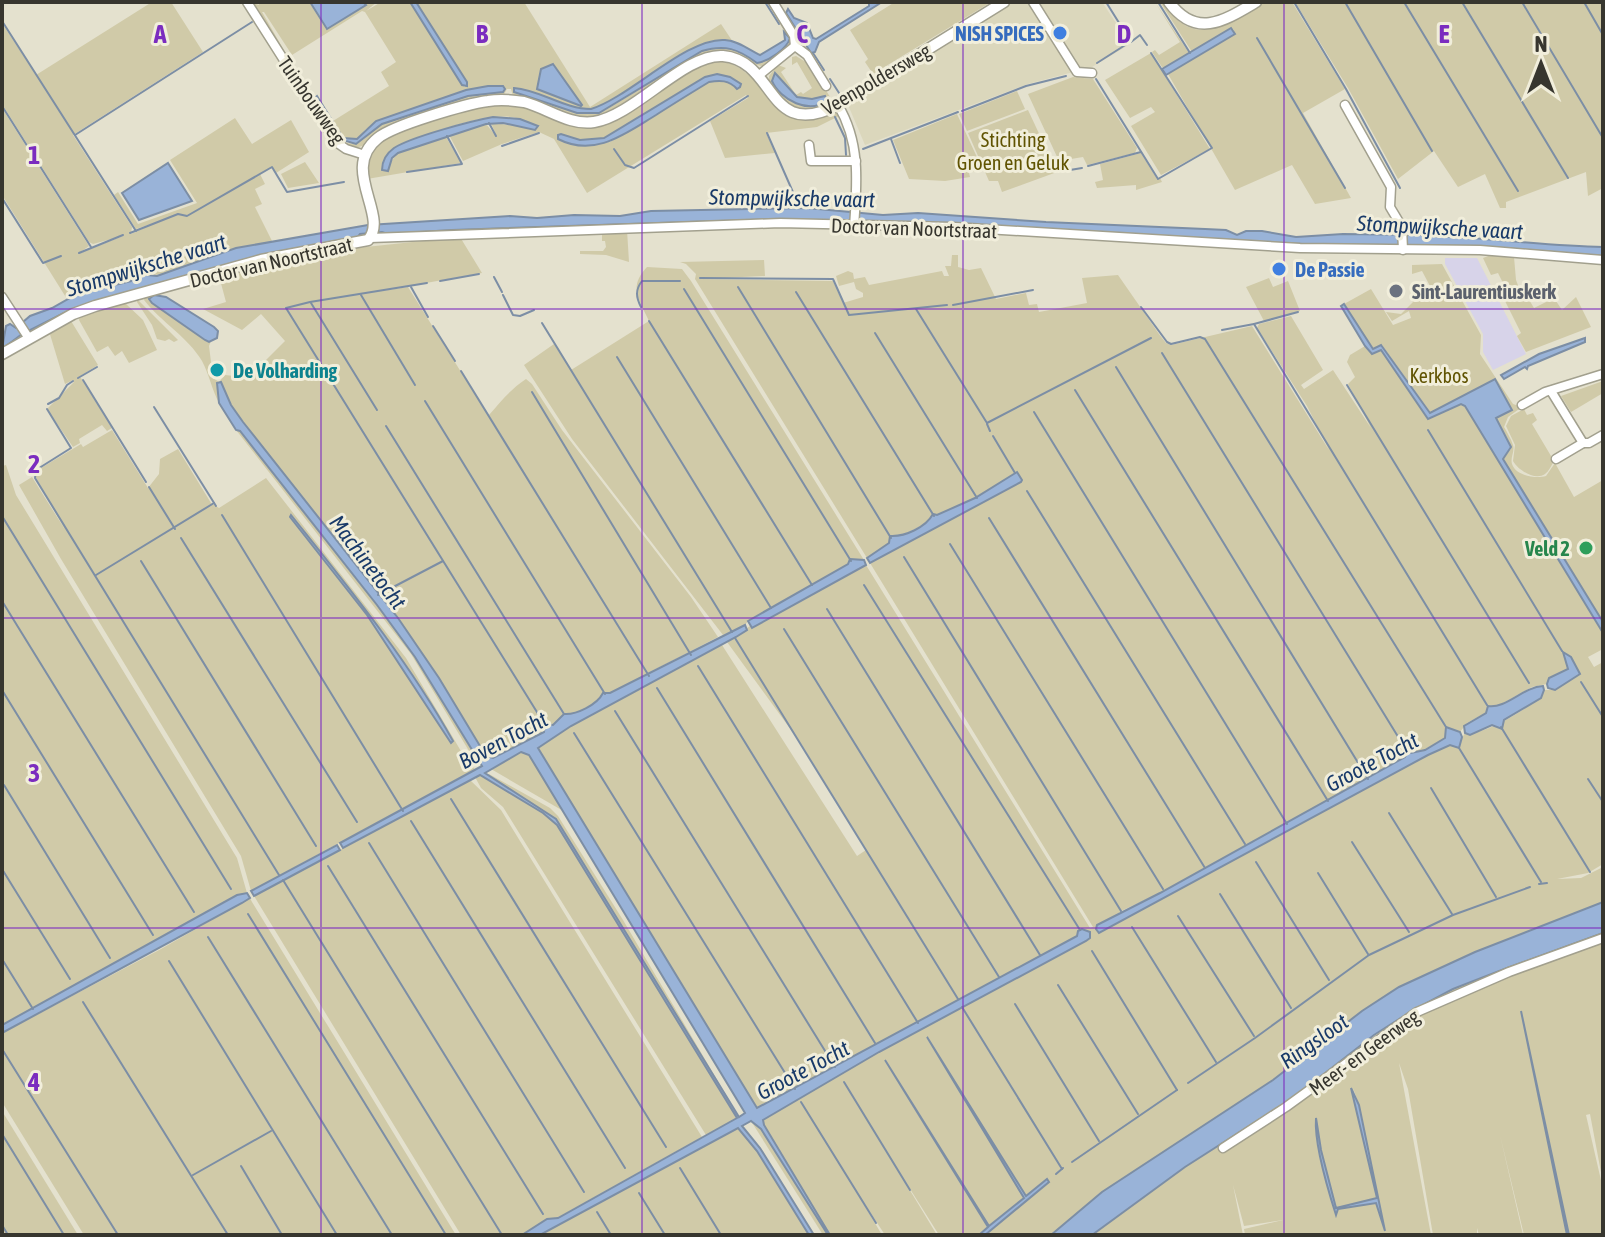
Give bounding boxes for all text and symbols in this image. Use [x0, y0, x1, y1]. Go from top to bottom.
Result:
text: A [153, 19, 167, 49]
text: B [476, 19, 489, 49]
text: C [796, 19, 808, 49]
text: D [1117, 19, 1131, 49]
text: E [1438, 19, 1450, 49]
place label: NISH SPICES [955, 22, 1045, 45]
marker: NISH SPICES [1051, 24, 1069, 42]
north arrow [1501, 24, 1581, 104]
text: N [1535, 31, 1547, 57]
street label: Veenpoldersweg [817, 38, 935, 119]
street label: Tuinbouwweg [273, 52, 351, 149]
park label: Stichting Groen en Geluk [957, 128, 1069, 174]
text: 1 [28, 140, 40, 170]
water label: Stompwijksche vaart [708, 184, 876, 212]
water label: Stompwijksche vaart [1355, 210, 1524, 244]
street label: Doctor van Noortstraat [831, 214, 998, 242]
water label: Stompwijksche vaart [62, 228, 230, 302]
street label: Doctor van Noortstraat [187, 232, 355, 292]
place label: De Passie [1295, 258, 1365, 281]
marker: De Passie [1270, 260, 1288, 278]
place label: Sint-Laurentiuskerk [1412, 280, 1556, 303]
marker: Sint-Laurentiuskerk [1387, 282, 1405, 300]
place label: De Volharding [233, 359, 338, 382]
marker: De Volharding [208, 361, 226, 379]
park label: Kerkbos [1409, 364, 1469, 387]
text: 2 [28, 449, 40, 479]
water label: Machinetocht [324, 510, 412, 615]
place label: Veld 2 [1524, 537, 1570, 560]
marker: Veld 2 [1577, 539, 1595, 557]
water label: Boven Tocht [454, 705, 552, 774]
water label: Groote Tocht [1321, 726, 1423, 797]
text: 3 [28, 758, 40, 788]
street label: Meer- en Geerweg [1304, 1004, 1424, 1100]
water label: Ringsloot [1275, 1008, 1354, 1074]
water label: Groote Tocht [752, 1034, 854, 1105]
text: 4 [27, 1067, 40, 1097]

